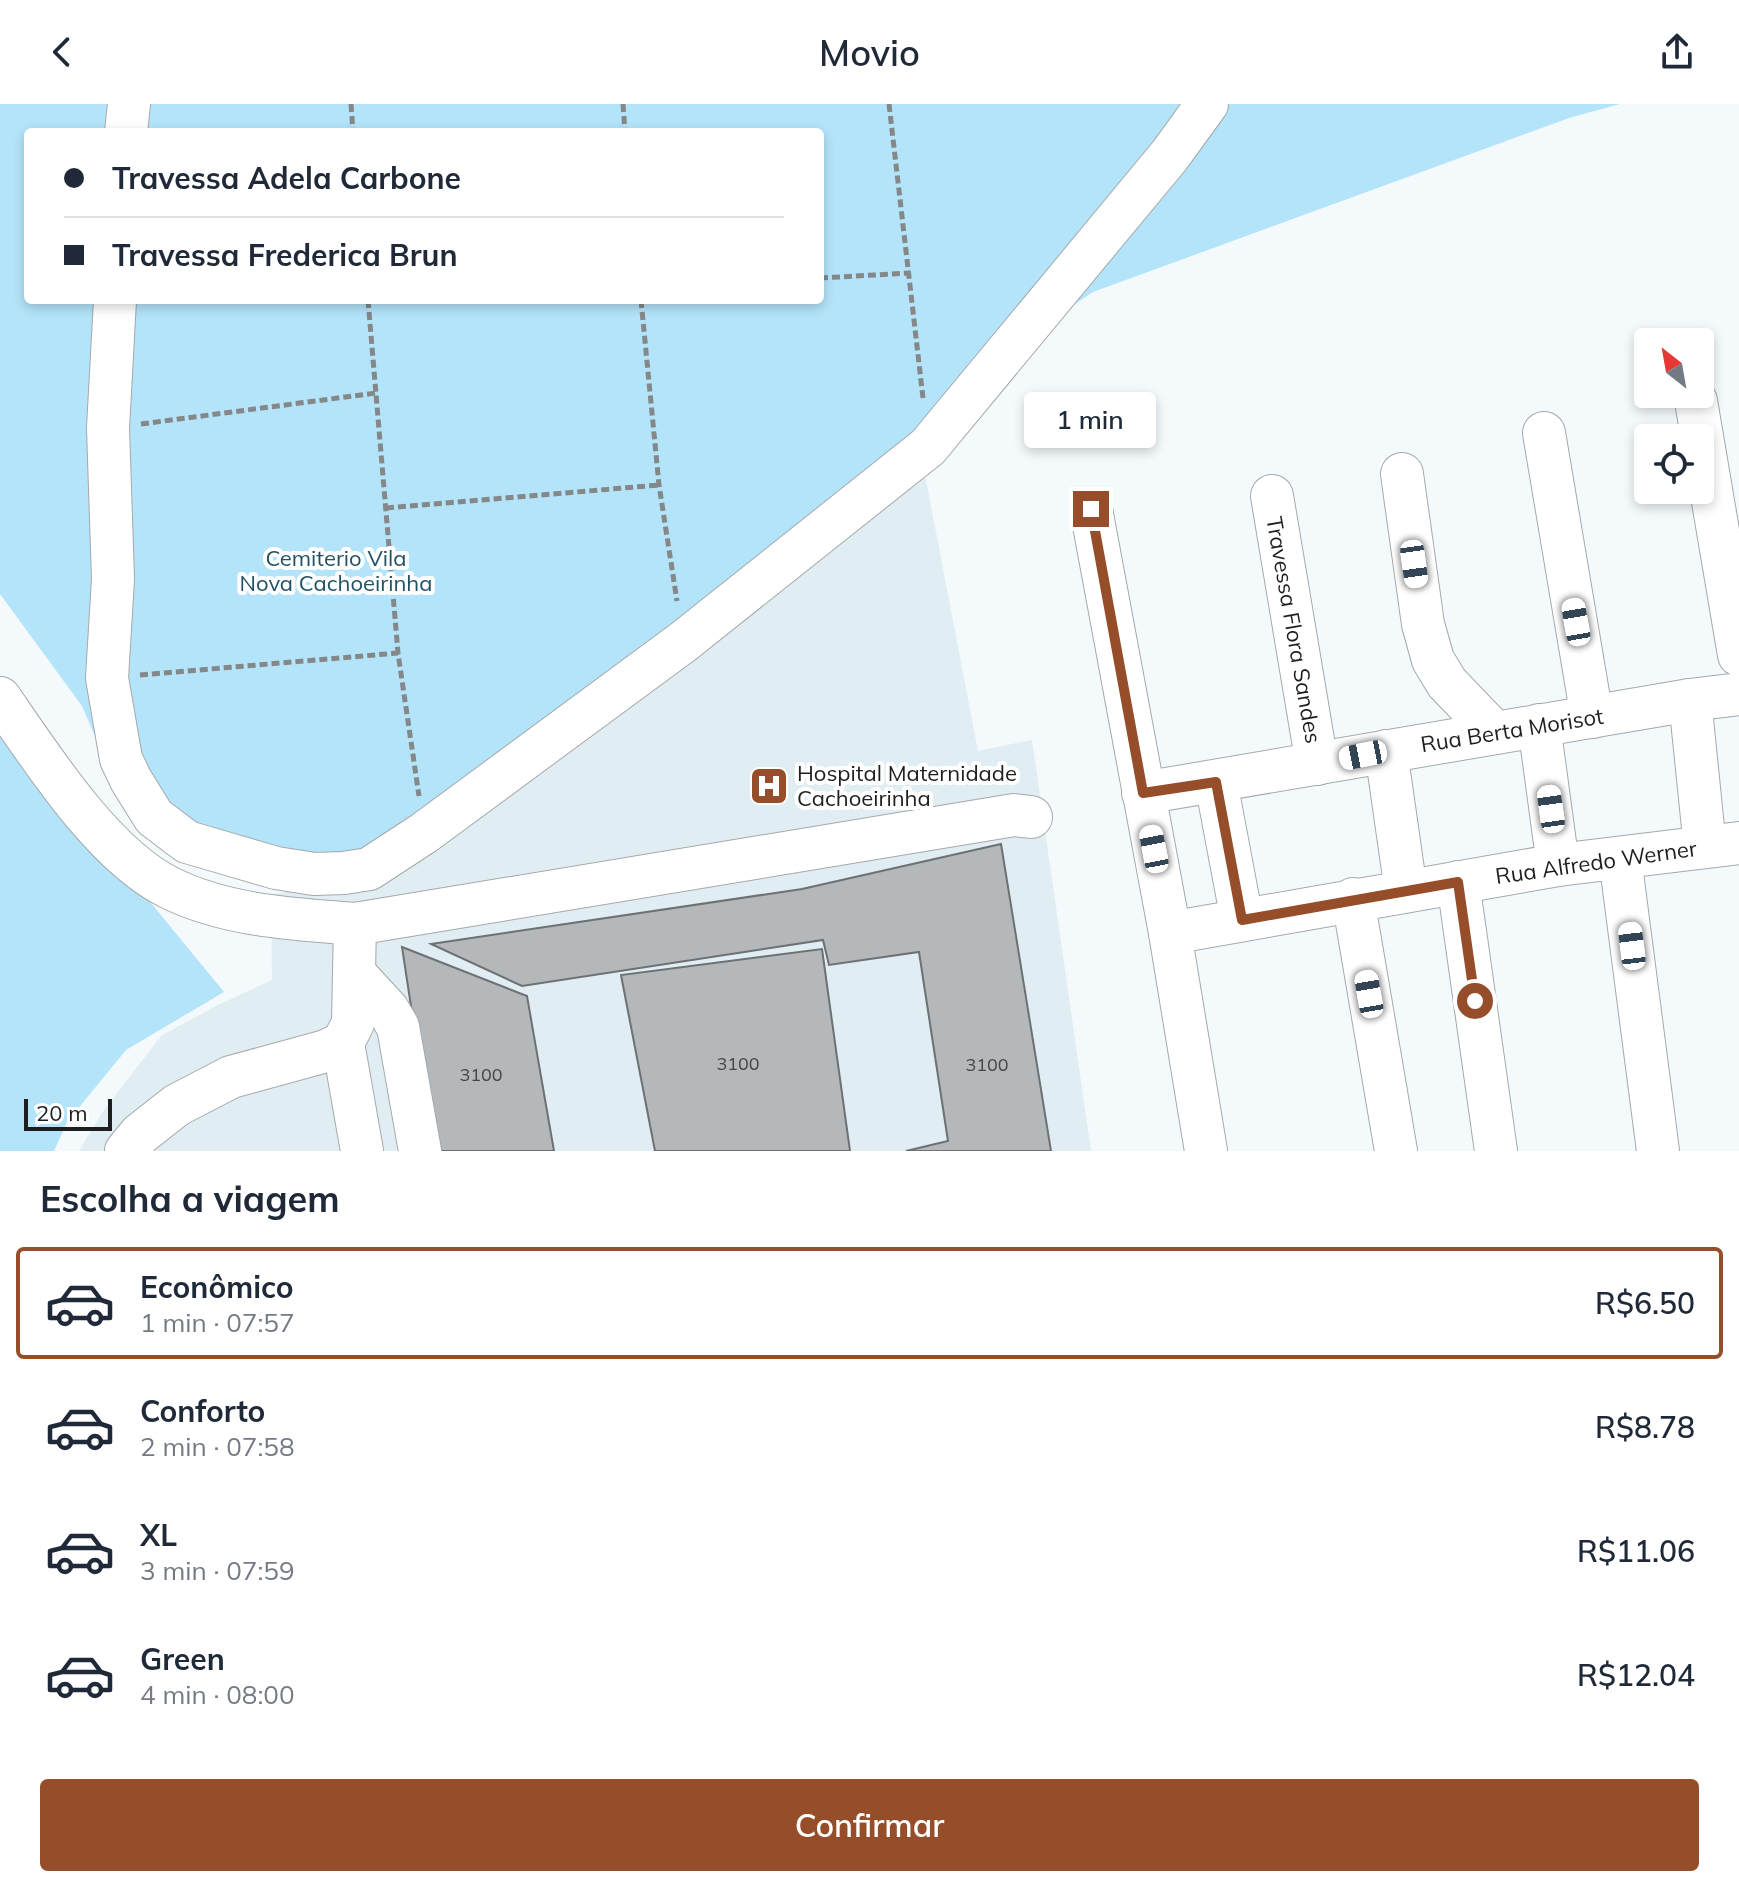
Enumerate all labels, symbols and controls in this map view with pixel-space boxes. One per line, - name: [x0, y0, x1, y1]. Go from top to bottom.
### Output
- icon: back: [40, 30, 84, 74]
- text: Movio: [819, 30, 920, 75]
- icon: share: [1655, 30, 1699, 74]
- text: Travessa Adela Carbone: [112, 159, 461, 197]
- text: Travessa Frederica Brun: [112, 236, 457, 274]
- north arrow: [1634, 328, 1714, 408]
- map controls: [1634, 328, 1714, 504]
- callout: 1 min: [1025, 393, 1157, 449]
- text: 1 min: [1056, 403, 1124, 436]
- button: locate: [1634, 424, 1714, 504]
- route end: [1073, 491, 1109, 527]
- street label: Travessa Flora Sandes: [1260, 514, 1328, 746]
- car: [1399, 539, 1429, 589]
- park label: Cemiterio Vila Nova Cachoeirinha: [240, 544, 432, 597]
- car: [1560, 596, 1592, 648]
- street label: Rua Berta Morisot: [1419, 702, 1606, 758]
- car: [1337, 739, 1389, 771]
- place label: Hospital Maternidade Cachoeirinha: [797, 759, 1017, 812]
- hospital icon: Hospital Maternidade Cachoeirinha: [748, 765, 790, 807]
- car: [1536, 784, 1566, 834]
- car: [1138, 823, 1170, 875]
- street label: Rua Alfredo Werner: [1494, 834, 1698, 890]
- car: [1617, 921, 1647, 971]
- car: [1353, 968, 1385, 1020]
- route start: [1457, 983, 1493, 1019]
- house number: 3100: [716, 1052, 760, 1075]
- house number: 3100: [965, 1053, 1009, 1076]
- house number: 3100: [459, 1063, 503, 1086]
- scale bar: [24, 1095, 112, 1131]
- text: 20 m: [36, 1099, 87, 1127]
- text: Escolha a viagem: [40, 1176, 340, 1221]
- icon: car: [44, 1267, 116, 1339]
- text: Econômico: [140, 1268, 294, 1306]
- text: R$6.50: [1595, 1284, 1695, 1322]
- text: 1 min · 07:57: [140, 1306, 295, 1339]
- icon: car: [44, 1391, 116, 1463]
- text: Conforto: [140, 1392, 265, 1430]
- text: R$8.78: [1595, 1408, 1695, 1446]
- text: 2 min · 07:58: [140, 1430, 295, 1463]
- icon: car: [44, 1515, 116, 1587]
- text: XL: [140, 1516, 177, 1554]
- text: R$11.06: [1577, 1532, 1695, 1570]
- text: 3 min · 07:59: [140, 1554, 295, 1587]
- icon: car: [44, 1639, 116, 1711]
- text: Green: [140, 1640, 225, 1678]
- text: R$12.04: [1577, 1656, 1695, 1694]
- text: 4 min · 08:00: [140, 1678, 295, 1711]
- button: Confirmar: [40, 1779, 1699, 1871]

